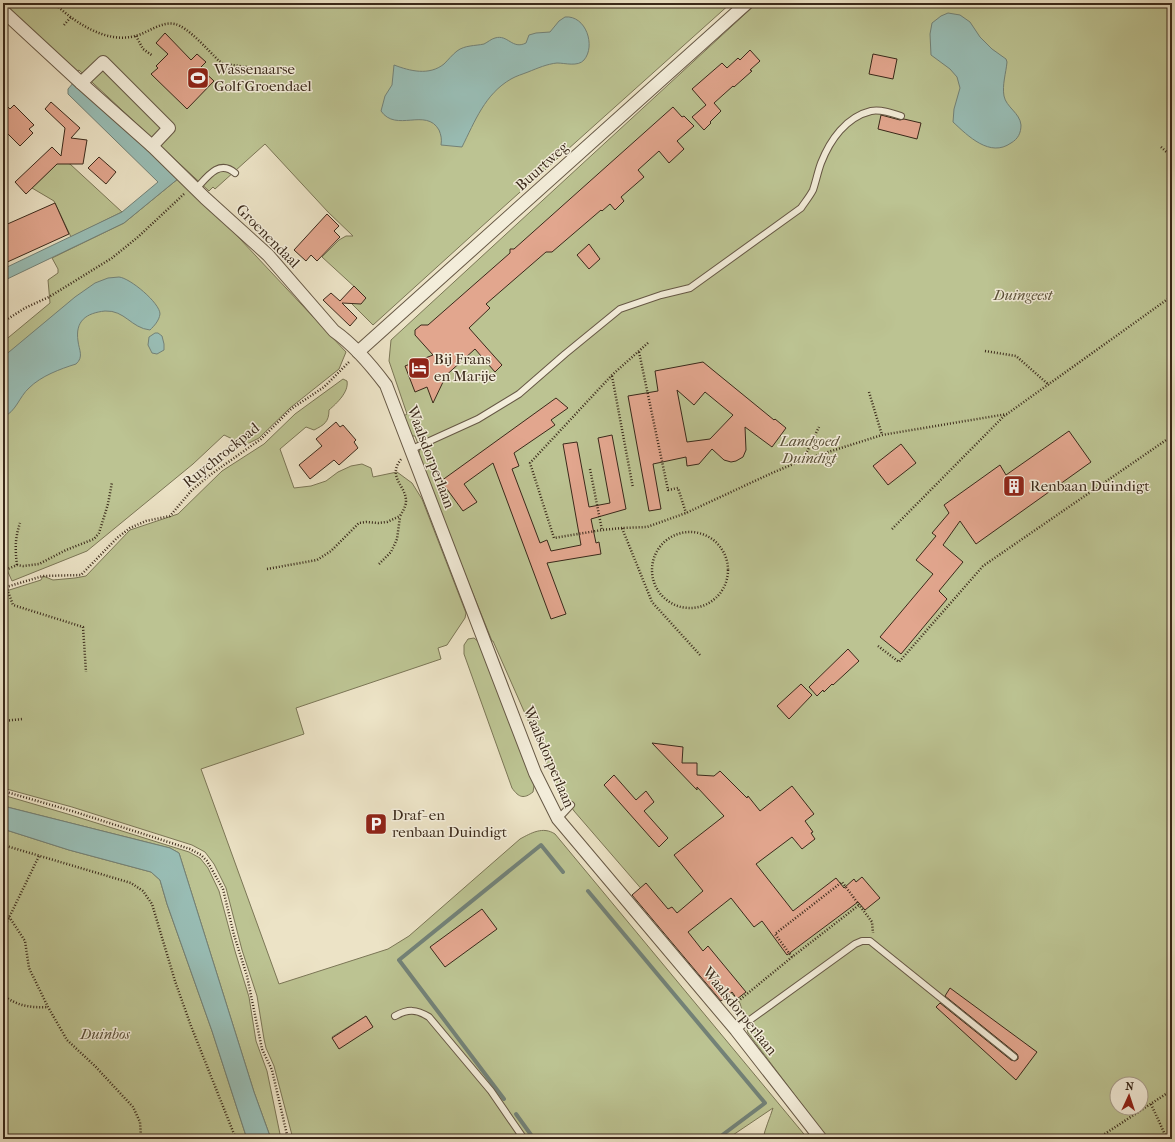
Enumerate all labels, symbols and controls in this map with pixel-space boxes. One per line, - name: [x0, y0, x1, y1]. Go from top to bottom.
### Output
- place label: Wassenaarse Golf Groendael: [213, 60, 312, 95]
- sports icon: Wassenaarse Golf Groendael: [185, 65, 211, 91]
- street label: Buurtweg: [512, 137, 573, 194]
- street label: Groenendaal: [232, 200, 304, 272]
- park label: Duingeest: [993, 286, 1054, 304]
- place label: Bij Frans en Marije: [434, 350, 497, 385]
- hotel icon: Bij Frans en Marije: [406, 355, 432, 381]
- street label: Waalsdorperlaan: [403, 402, 459, 511]
- street label: Ruychrockpad: [179, 418, 263, 491]
- park label: Landgoed Duindigt: [778, 432, 841, 467]
- building icon: Renbaan Duindigt: [1001, 473, 1027, 499]
- place label: Renbaan Duindigt: [1030, 477, 1150, 495]
- street label: Waalsdorperlaan: [519, 703, 579, 811]
- place label: Draf- en renbaan Duindigt: [392, 806, 508, 841]
- parking icon: Draf- en renbaan Duindigt: [363, 811, 389, 837]
- street label: Waalsdorperlaan: [698, 962, 781, 1059]
- park label: Duinbos: [79, 1025, 130, 1043]
- north arrow: [1109, 1076, 1149, 1116]
- text: N: [1125, 1080, 1135, 1093]

